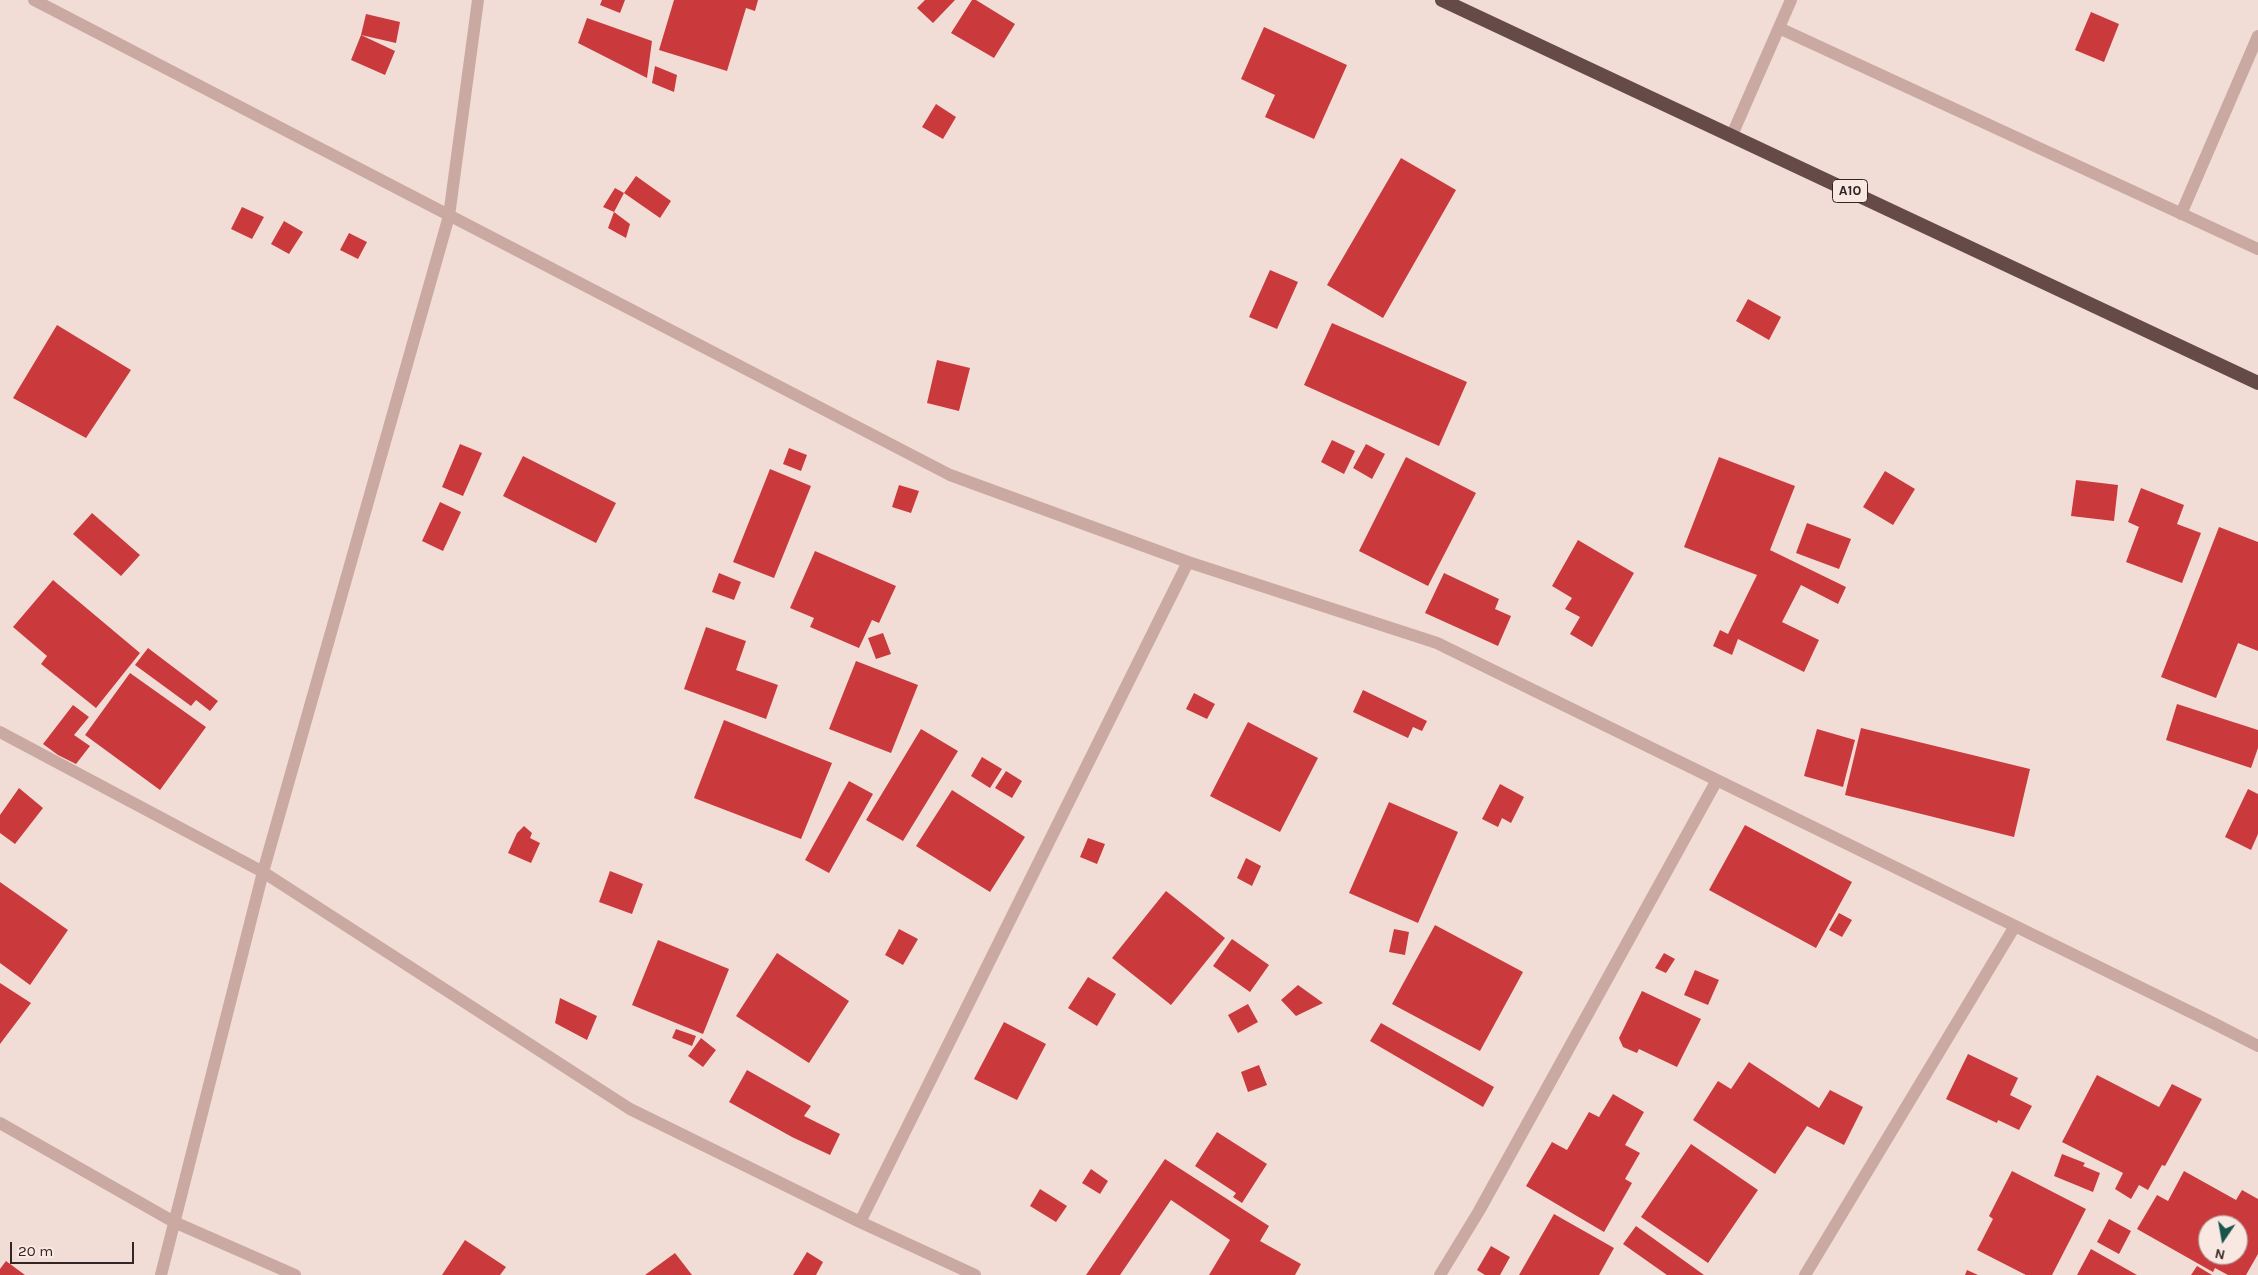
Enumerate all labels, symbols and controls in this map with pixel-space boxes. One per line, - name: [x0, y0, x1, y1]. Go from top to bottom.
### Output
- road number: A10: [1832, 180, 1868, 202]
- north arrow: [2198, 1215, 2248, 1265]
- scale bar: [12, 1232, 136, 1264]
- text: 20 m: [18, 1242, 53, 1260]
- text: N: [2213, 1245, 2227, 1264]

